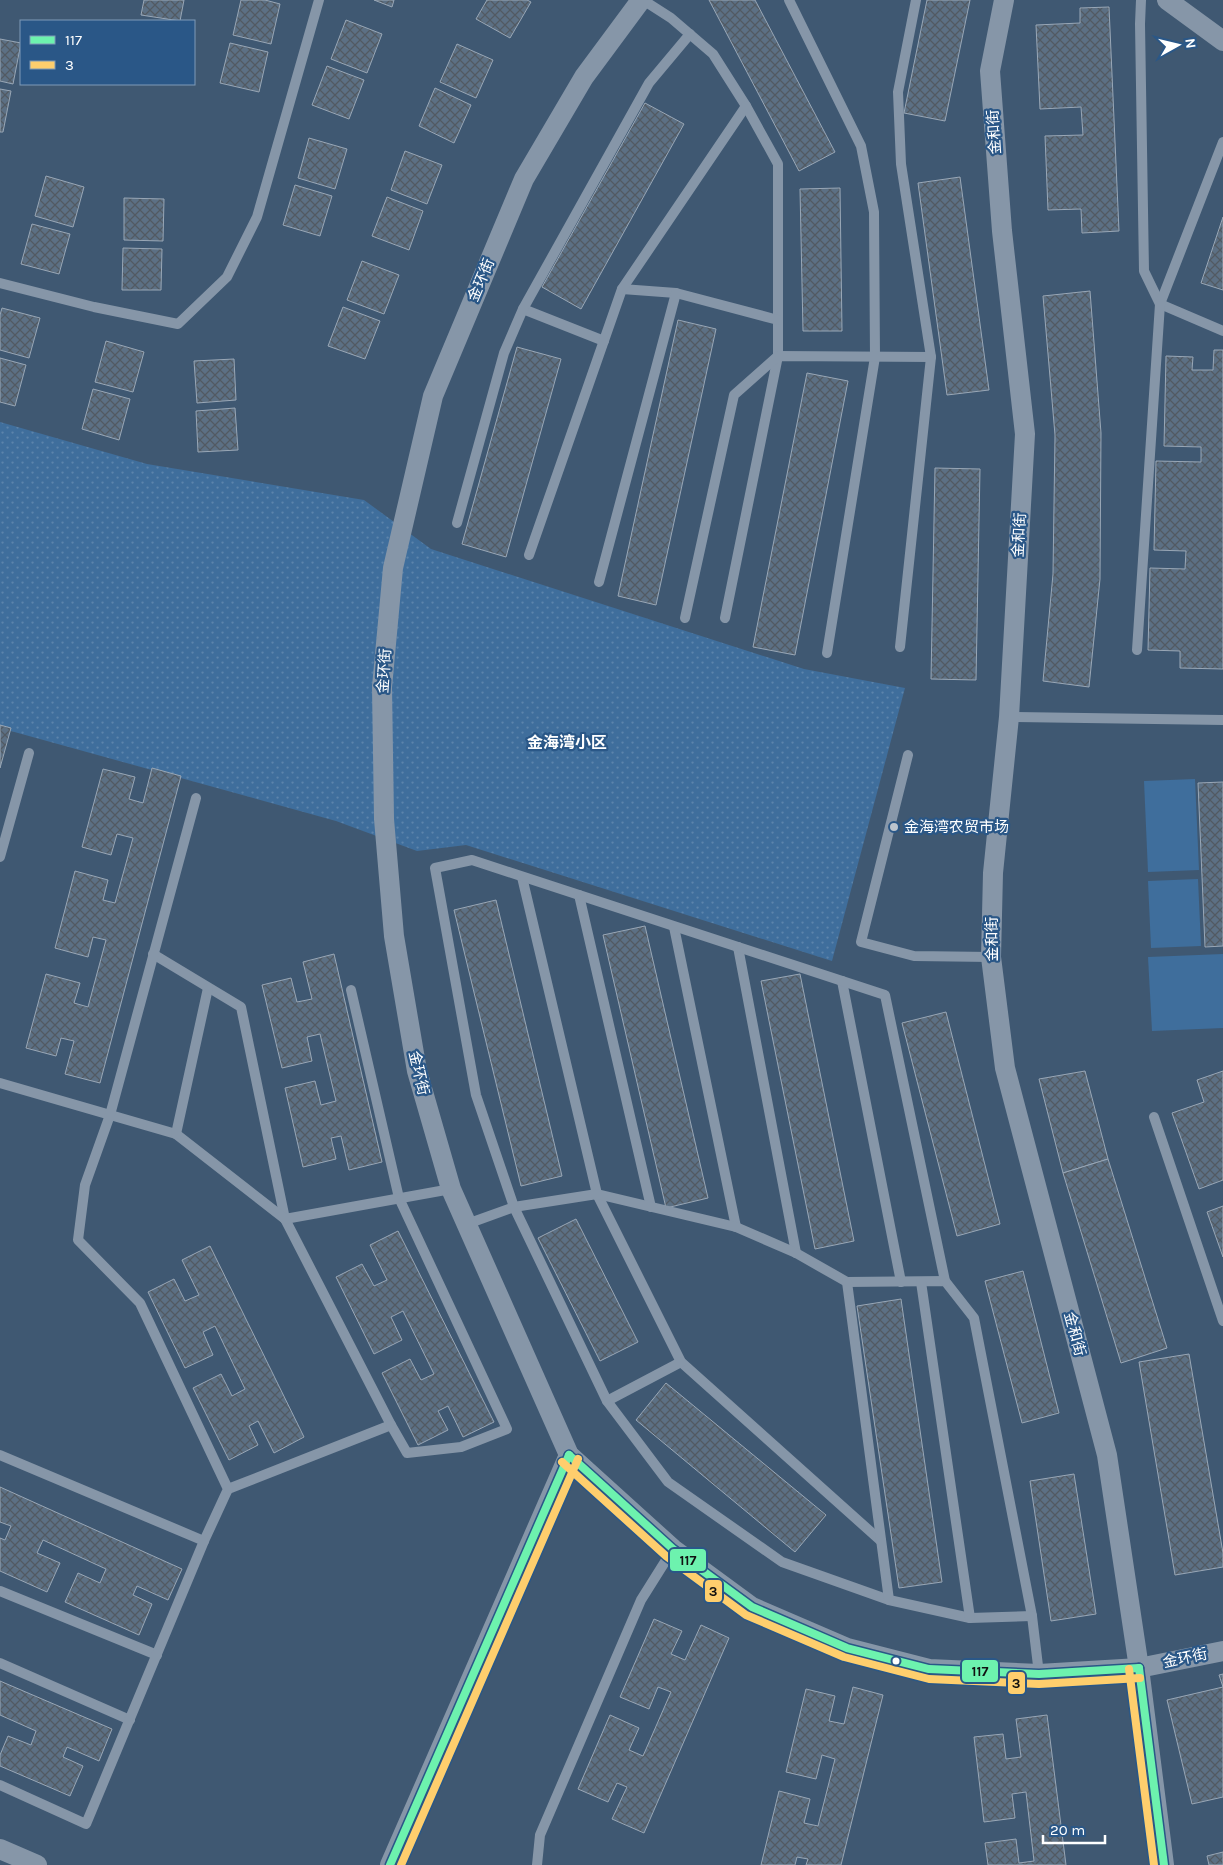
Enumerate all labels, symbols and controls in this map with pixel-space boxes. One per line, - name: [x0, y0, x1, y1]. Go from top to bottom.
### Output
- legend: [20, 20, 195, 85]
- north arrow: [1153, 20, 1203, 70]
- text: 117: [65, 31, 82, 49]
- text: N: [1181, 37, 1199, 49]
- text: 3: [65, 56, 74, 74]
- street label: 金和街: [983, 109, 1005, 155]
- street label: 金环街: [464, 256, 498, 304]
- street label: 金和街: [1009, 512, 1029, 558]
- street label: 金环街: [373, 648, 395, 694]
- district label: 金海湾小区: [527, 733, 607, 752]
- place label: 金海湾农贸市场: [904, 818, 1009, 836]
- marker: 金海湾农贸市场: [888, 821, 900, 833]
- street label: 金和街: [983, 916, 1001, 962]
- street label: 金环街: [405, 1049, 433, 1097]
- street label: 金和街: [1060, 1310, 1090, 1358]
- line badge: 117: [669, 1548, 707, 1572]
- text: 117: [680, 1552, 697, 1569]
- line badge: 3: [704, 1579, 723, 1603]
- text: 3: [709, 1583, 717, 1600]
- street label: 金环街: [1161, 1645, 1209, 1671]
- unlabelled marker: [891, 1656, 901, 1666]
- line badge: 117: [961, 1659, 999, 1683]
- text: 117: [972, 1663, 989, 1680]
- line badge: 3: [1007, 1671, 1026, 1695]
- text: 3: [1012, 1675, 1020, 1692]
- scale bar: [1043, 1812, 1106, 1844]
- text: 20 m: [1050, 1821, 1085, 1839]

